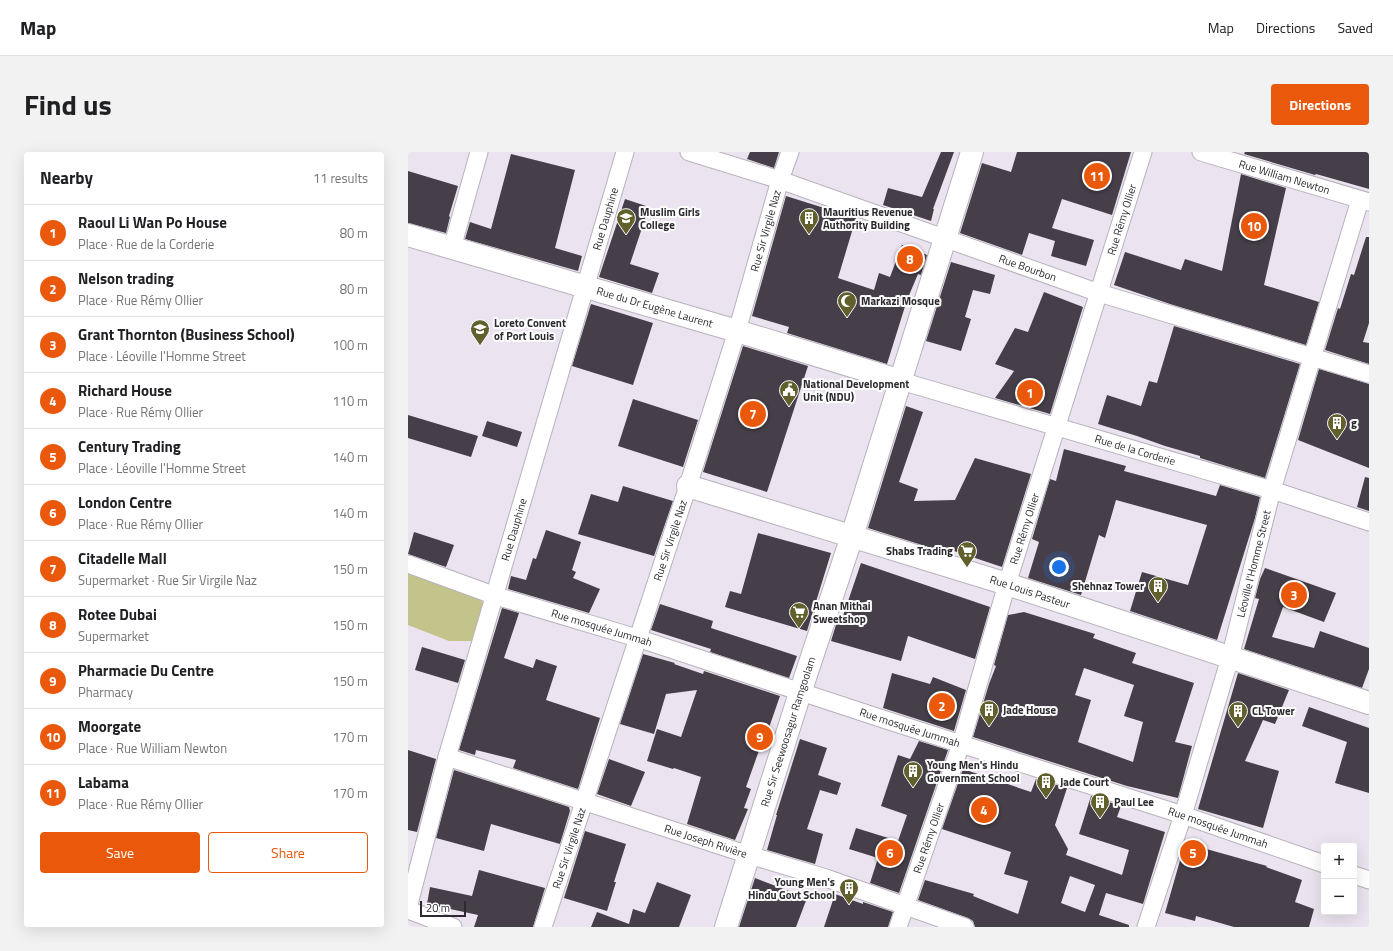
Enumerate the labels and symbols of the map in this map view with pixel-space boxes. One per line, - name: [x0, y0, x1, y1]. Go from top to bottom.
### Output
- street label: Rue William Newton: [1237, 156, 1332, 198]
- pin: 11: [1084, 161, 1110, 191]
- street label: Rue Rémy Ollier: [1103, 182, 1140, 257]
- street label: Rue Dauphine: [589, 185, 622, 252]
- street label: Rue Sir Virgile Naz: [746, 188, 785, 274]
- place label: Muslim Girls College: [640, 204, 700, 233]
- place label: Mauritius Revenue Authority Building: [823, 204, 913, 233]
- school or university icon: Muslim Girls College: [615, 207, 637, 235]
- building icon: Mauritius Revenue Authority Building: [798, 207, 820, 235]
- pin: 10: [1241, 211, 1267, 241]
- pin: 8: [897, 244, 923, 274]
- street label: Rue Bourbon: [997, 250, 1059, 285]
- street label: Rue du Dr Eugène Laurent: [595, 282, 715, 332]
- mosque icon: Markazi Mosque: [836, 290, 858, 318]
- place label: Markazi Mosque: [861, 293, 940, 309]
- place label: Loreto Convent of Port Louis: [494, 315, 566, 344]
- school or university icon: Loreto Convent of Port Louis: [469, 318, 491, 346]
- place label: National Development Unit (NDU): [803, 376, 909, 405]
- pin: 1: [1017, 378, 1043, 408]
- public building icon: National Development Unit (NDU): [778, 379, 800, 407]
- pin: 7: [740, 399, 766, 429]
- building icon: g: [1326, 412, 1348, 440]
- place label: g: [1351, 415, 1357, 431]
- street label: Rue de la Corderie: [1093, 430, 1178, 469]
- street label: Rue Rémy Ollier: [1006, 491, 1043, 566]
- street label: Rue Dauphine: [497, 496, 531, 563]
- street label: Rue Sir Virgile Naz: [649, 498, 691, 583]
- street label: Léoville l'Homme Street: [1232, 508, 1275, 619]
- supermarket icon: Shabs Trading: [956, 540, 978, 568]
- place label: Shabs Trading: [886, 543, 953, 559]
- your location: [1049, 557, 1069, 577]
- street label: Rue Louis Pasteur: [988, 571, 1072, 612]
- building icon: Shehnaz Tower: [1147, 575, 1169, 603]
- place label: Shehnaz Tower: [1072, 578, 1144, 594]
- pin: 3: [1281, 580, 1307, 610]
- place label: Anan Mithai Sweetshop: [813, 598, 871, 627]
- supermarket icon: Anan Mithai Sweetshop: [788, 601, 810, 629]
- street label: Rue mosquée Jummah: [549, 605, 654, 651]
- street label: Rue Sir Seewoosagur Ramgoolam: [757, 655, 820, 809]
- pin: 2: [929, 691, 955, 721]
- building icon: Jade House: [978, 699, 1000, 727]
- building icon: CL Tower: [1227, 700, 1249, 728]
- place label: Jade House: [1003, 702, 1057, 718]
- place label: CL Tower: [1252, 703, 1295, 719]
- street label: Rue mosquée Jummah: [858, 704, 962, 751]
- pin: 9: [747, 722, 773, 752]
- place label: Young Men's Hindu Government School: [927, 757, 1020, 786]
- building icon: Young Men's Hindu Government School: [902, 760, 924, 788]
- building icon: Jade Court: [1035, 771, 1057, 799]
- place label: Jade Court: [1060, 774, 1109, 790]
- building icon: Paul Lee: [1089, 791, 1111, 819]
- place label: Paul Lee: [1114, 794, 1154, 810]
- pin: 4: [971, 795, 997, 825]
- street label: Rue Rémy Ollier: [909, 800, 948, 876]
- street label: Rue mosquée Jummah: [1166, 803, 1270, 852]
- street label: Rue Sir Virgile Naz: [548, 806, 590, 891]
- street label: Rue Joseph Rivière: [662, 820, 750, 862]
- pin: 6: [877, 838, 903, 868]
- pin: 5: [1180, 838, 1206, 868]
- place label: Young Men's Hindu Govt School: [748, 874, 835, 903]
- building icon: Young Men's Hindu Govt School: [838, 877, 860, 905]
- scale bar: [420, 899, 466, 918]

